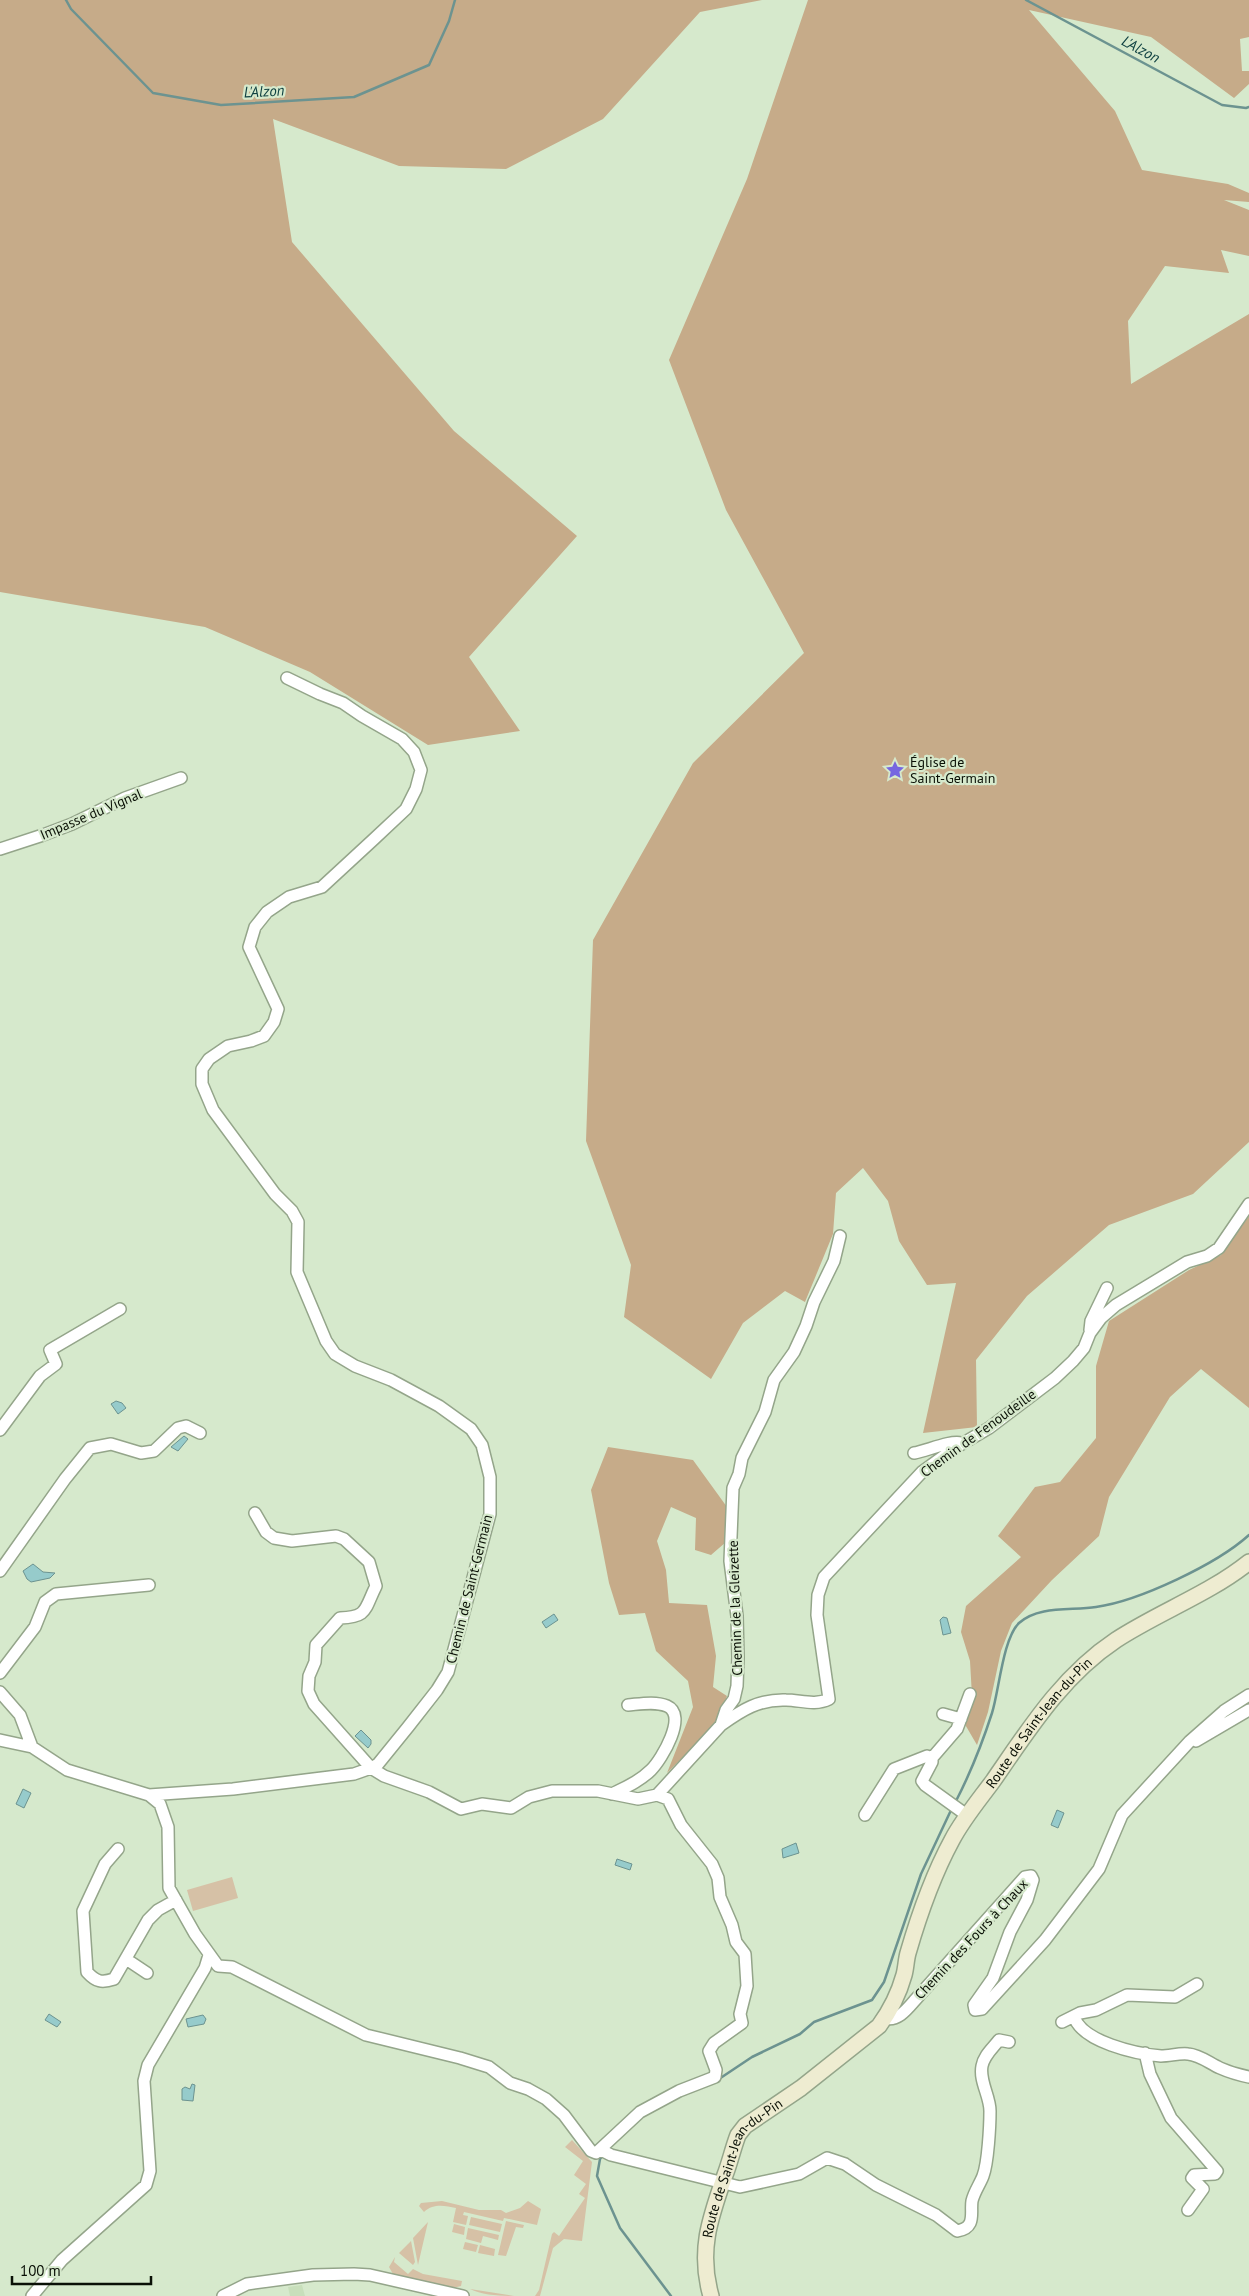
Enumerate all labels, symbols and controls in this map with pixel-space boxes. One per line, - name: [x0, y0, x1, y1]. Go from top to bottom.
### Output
- water label: L'Alzon: [1119, 31, 1164, 67]
- water label: L'Alzon: [243, 80, 285, 102]
- place label: Église de Saint-Germain: [910, 753, 995, 787]
- place icon: Église de Saint-Germain: [884, 759, 906, 781]
- street label: Impasse du Vignal: [37, 784, 145, 844]
- street label: Chemin de Fenoudeille: [917, 1385, 1039, 1481]
- street label: Chemin de Saint-Germain: [442, 1513, 496, 1665]
- street label: Chemin de la Gleizette: [724, 1540, 746, 1676]
- street label: Route de Saint-Jean-du-Pin: [982, 1653, 1096, 1792]
- street label: Chemin des Fours à Chaux: [910, 1875, 1032, 2003]
- street label: Route de Saint-Jean-du-Pin: [698, 2094, 786, 2239]
- scale bar: [12, 2254, 151, 2286]
- text: 100 m: [20, 2261, 61, 2280]

